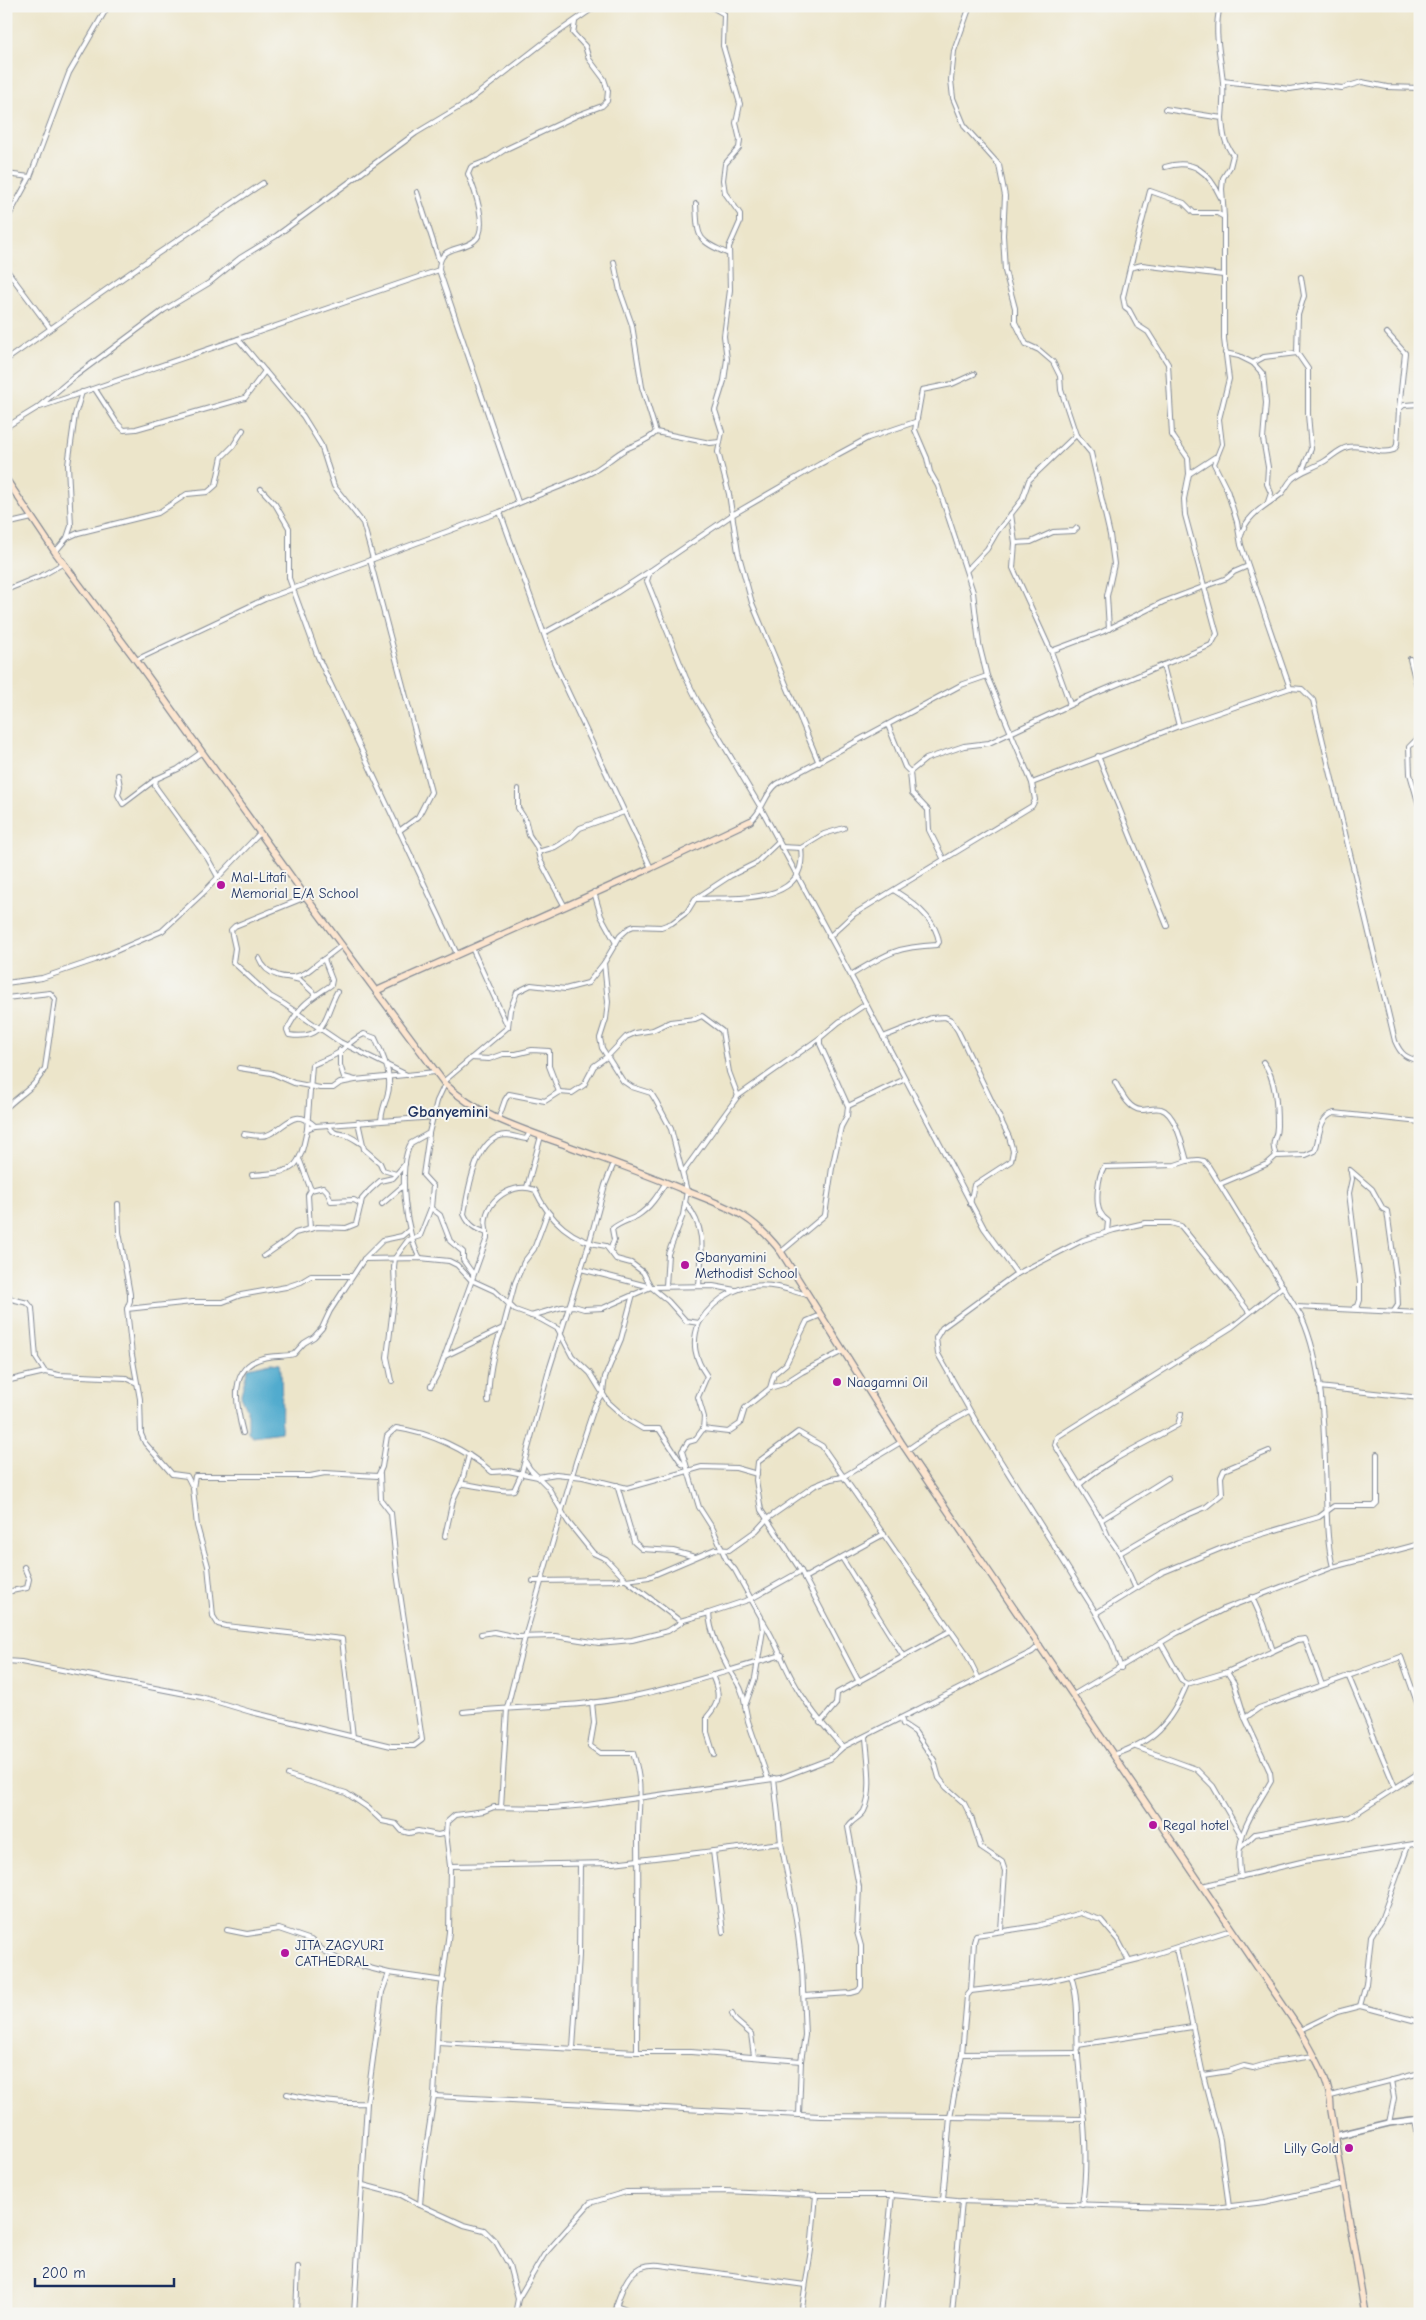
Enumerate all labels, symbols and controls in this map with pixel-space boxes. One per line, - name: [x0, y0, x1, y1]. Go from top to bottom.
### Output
- place label: Mal-Litafi Memorial E/A School: [231, 869, 359, 902]
- marker: Mal-Litafi Memorial E/A School: [215, 879, 227, 891]
- district label: Gbanyemini: [408, 1103, 488, 1121]
- place label: Gbanyamini Methodist School: [695, 1249, 798, 1282]
- marker: Gbanyamini Methodist School: [679, 1259, 691, 1271]
- place label: Naagamni Oil: [847, 1374, 928, 1391]
- marker: Naagamni Oil: [831, 1376, 843, 1388]
- place label: Regal hotel: [1163, 1817, 1229, 1834]
- marker: Regal hotel: [1147, 1819, 1159, 1831]
- place label: JITA ZAGYURI CATHEDRAL: [295, 1937, 384, 1970]
- marker: JITA ZAGYURI CATHEDRAL: [279, 1947, 291, 1959]
- place label: Lilly Gold: [1284, 2140, 1339, 2157]
- marker: Lilly Gold: [1343, 2142, 1355, 2154]
- scale bar: [35, 2255, 174, 2287]
- text: 200 m: [42, 2264, 86, 2282]

